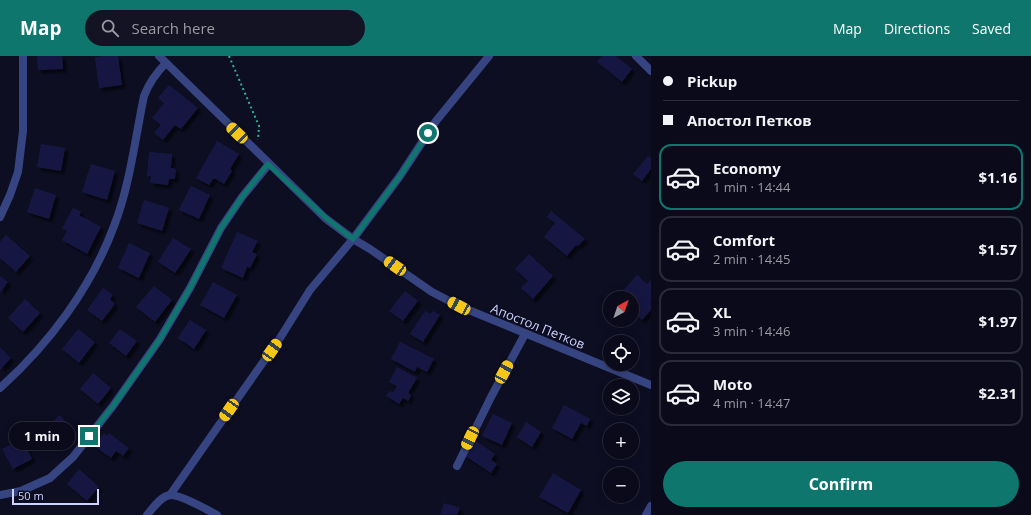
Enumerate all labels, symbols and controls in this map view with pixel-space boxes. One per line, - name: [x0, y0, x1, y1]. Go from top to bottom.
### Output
- search box: [85, 10, 365, 46]
- text: Map: [20, 15, 61, 41]
- icon: search: [99, 17, 121, 39]
- text: Search here: [131, 18, 215, 38]
- text: Map: [833, 19, 862, 38]
- text: Directions: [884, 19, 950, 38]
- text: Saved: [972, 19, 1011, 38]
- text: Pickup: [687, 71, 737, 91]
- text: Апостол Петков: [687, 110, 812, 130]
- car: [224, 120, 250, 146]
- route start: [419, 124, 437, 142]
- text: Economy: [713, 158, 781, 178]
- icon: car: [665, 159, 701, 195]
- text: $1.16: [978, 167, 1017, 187]
- text: 1 min · 14:44: [713, 178, 790, 196]
- text: Comfort: [713, 230, 775, 250]
- icon: car: [665, 231, 701, 267]
- text: $1.57: [978, 239, 1017, 259]
- text: 2 min · 14:45: [713, 250, 790, 268]
- car: [382, 254, 408, 278]
- north arrow: [603, 291, 639, 327]
- map controls: [603, 291, 639, 503]
- car: [446, 295, 472, 317]
- street label: Апостол Петков: [488, 299, 588, 353]
- text: XL: [713, 302, 731, 322]
- icon: car: [665, 303, 701, 339]
- text: $1.97: [978, 311, 1017, 331]
- text: 3 min · 14:46: [713, 322, 790, 340]
- button: locate: [603, 335, 639, 371]
- car: [260, 337, 284, 363]
- car: [493, 359, 515, 385]
- text: Moto: [713, 374, 752, 394]
- icon: car: [665, 375, 701, 411]
- button: layers: [603, 379, 639, 415]
- text: $2.31: [978, 383, 1017, 403]
- text: 4 min · 14:47: [713, 394, 790, 412]
- car: [217, 397, 241, 423]
- callout: 1 min: [9, 422, 75, 450]
- button: +: [603, 423, 639, 459]
- car: [459, 425, 481, 451]
- text: 1 min: [24, 427, 60, 445]
- route end: [80, 427, 98, 445]
- button: Confirm: [663, 461, 1019, 507]
- button: −: [603, 467, 639, 503]
- scale bar: [12, 487, 99, 506]
- text: 50 m: [18, 488, 44, 503]

